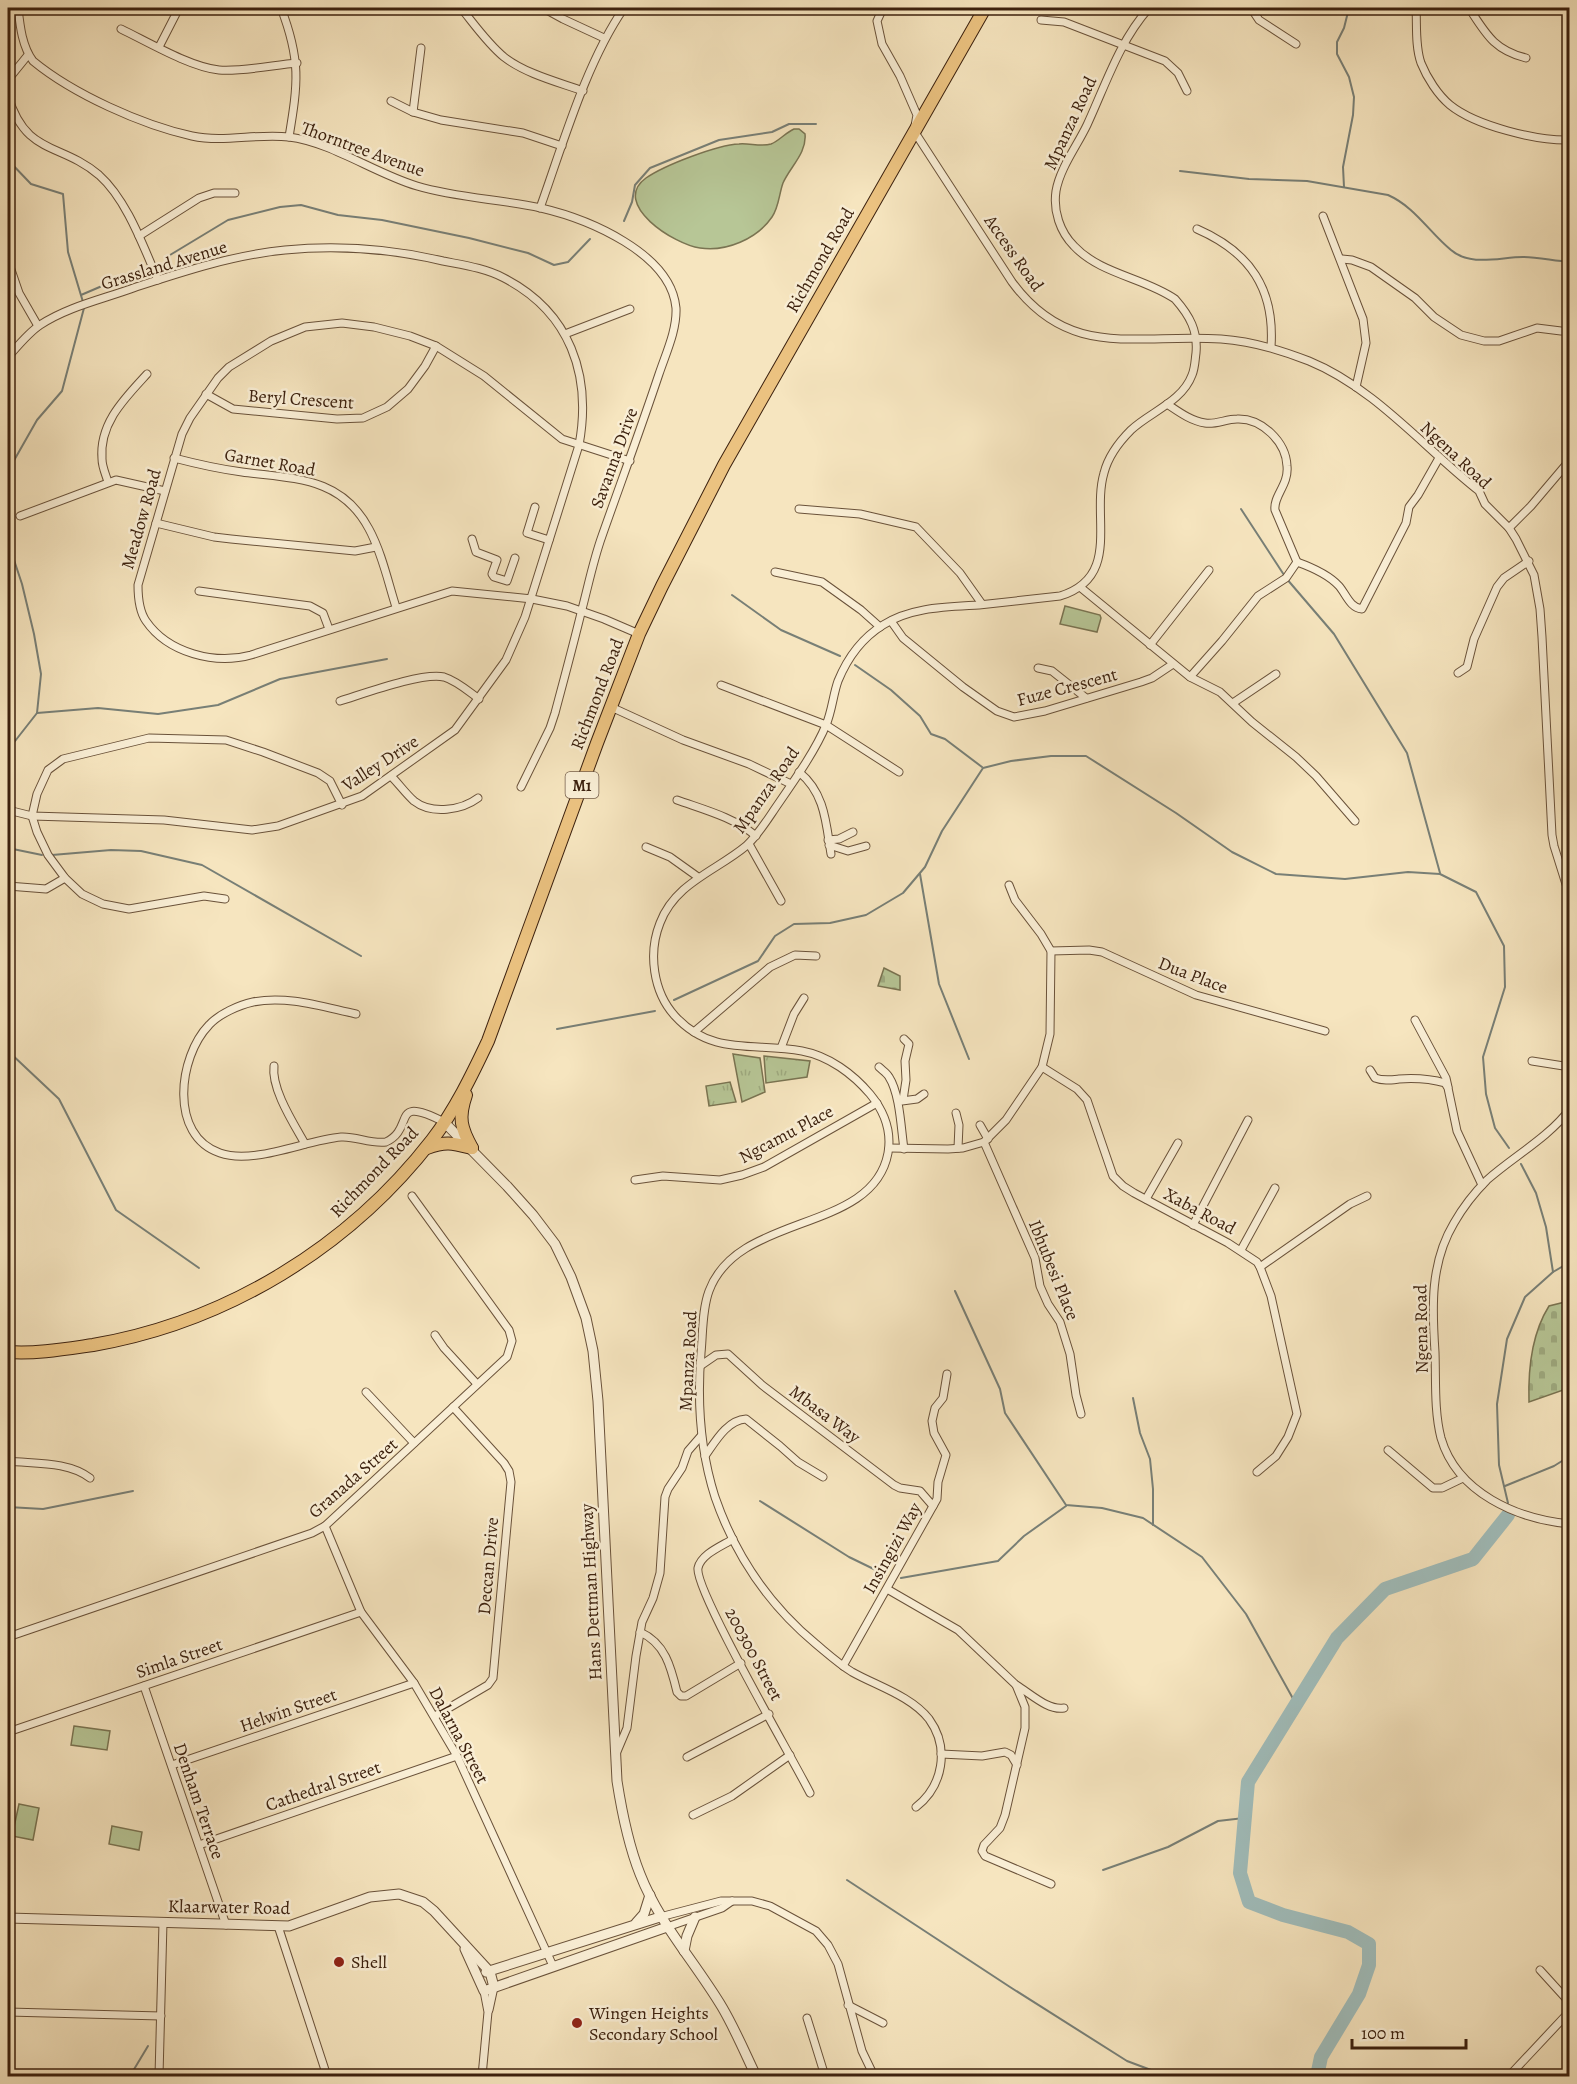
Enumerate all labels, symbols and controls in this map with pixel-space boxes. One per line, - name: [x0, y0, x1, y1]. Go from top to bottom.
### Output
- street label: Mpanza Road: [1038, 72, 1102, 174]
- street label: Thorntree Avenue: [298, 116, 428, 182]
- street label: Richmond Road: [780, 203, 860, 317]
- street label: Access Road: [978, 209, 1049, 296]
- street label: Grassland Avenue: [98, 234, 230, 296]
- street label: Beryl Crescent: [247, 383, 355, 415]
- street label: Savanna Drive: [585, 404, 643, 512]
- street label: Ngena Road: [1415, 416, 1497, 494]
- street label: Garnet Road: [223, 442, 318, 482]
- street label: Meadow Road: [115, 466, 167, 572]
- street label: Richmond Road: [565, 634, 629, 753]
- street label: Fuze Crescent: [1014, 662, 1120, 712]
- street label: Valley Drive: [336, 729, 423, 797]
- street label: Mpanza Road: [727, 742, 805, 838]
- road number: M1: [566, 772, 598, 798]
- street label: Dua Place: [1155, 951, 1231, 999]
- street label: Ngcamu Place: [735, 1099, 837, 1169]
- street label: Richmond Road: [325, 1121, 424, 1223]
- street label: Xaba Road: [1160, 1182, 1241, 1240]
- street label: Ibhubesi Place: [1023, 1216, 1085, 1324]
- street label: Ngena Road: [1408, 1284, 1434, 1374]
- street label: Mpanza Road: [673, 1310, 703, 1412]
- street label: Mbasa Way: [784, 1379, 866, 1449]
- street label: Granada Street: [303, 1433, 403, 1523]
- street label: Insingizi Way: [857, 1497, 927, 1598]
- street label: Hans Dettman Highway: [574, 1502, 608, 1681]
- street label: Deccan Drive: [472, 1516, 504, 1616]
- street label: 200300 Street: [719, 1603, 789, 1705]
- street label: Simla Street: [133, 1632, 226, 1684]
- street label: Helwin Street: [236, 1682, 340, 1738]
- street label: Dalarna Street: [423, 1682, 495, 1788]
- street label: Denham Terrace: [168, 1740, 230, 1862]
- street label: Cathedral Street: [262, 1755, 384, 1817]
- street label: Klaarwater Road: [168, 1894, 291, 1920]
- place label: Shell: [351, 1950, 387, 1974]
- marker: Shell: [332, 1955, 346, 1969]
- place label: Wingen Heights Secondary School: [588, 2001, 719, 2046]
- scale bar: [1352, 2012, 1466, 2050]
- marker: Wingen Heights Secondary School: [570, 2016, 584, 2030]
- text: 100 m: [1361, 2021, 1405, 2045]

